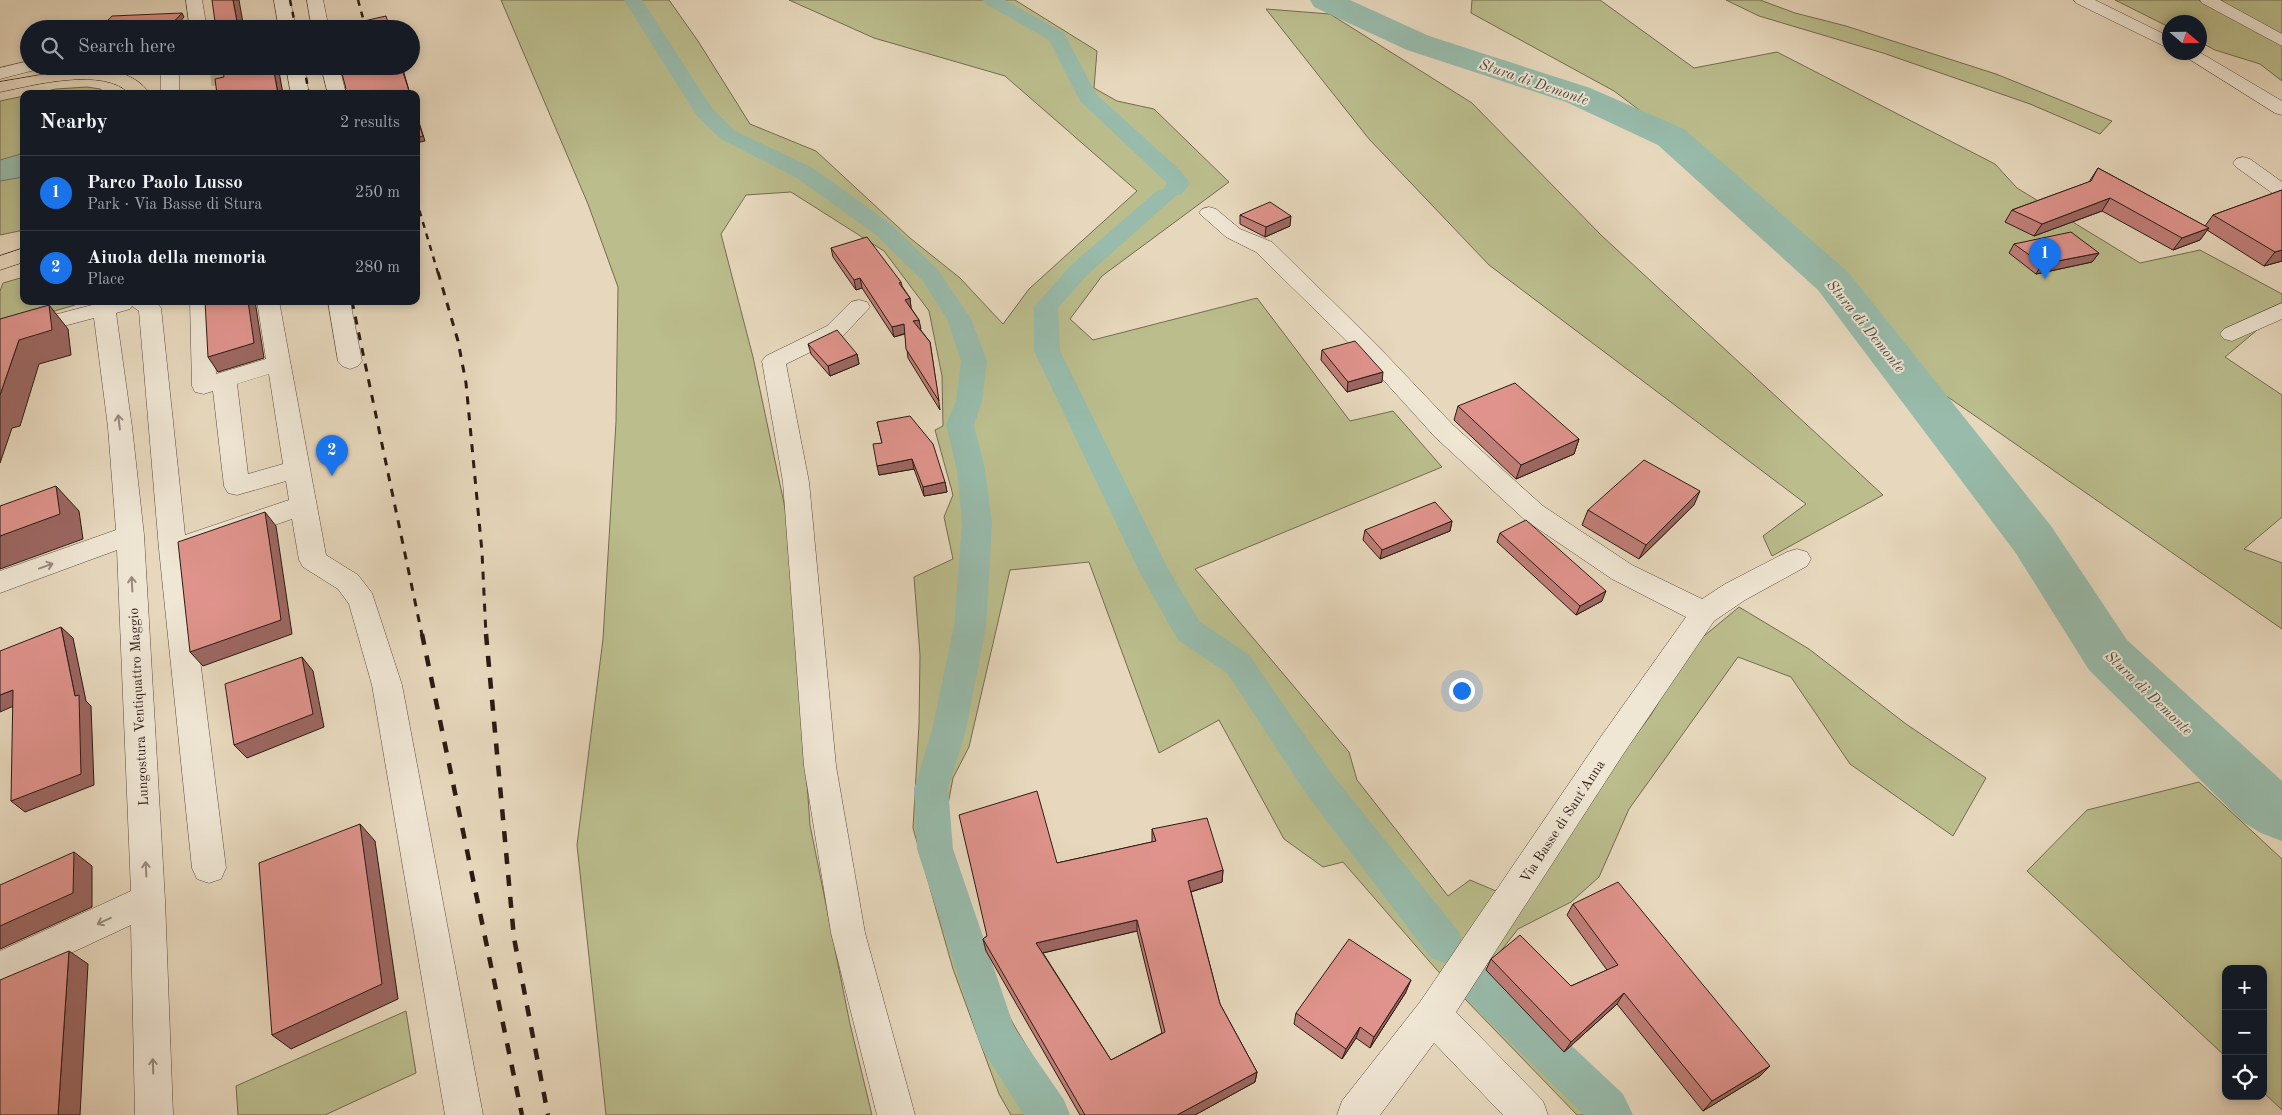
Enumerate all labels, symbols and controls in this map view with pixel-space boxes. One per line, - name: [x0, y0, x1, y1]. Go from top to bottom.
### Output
- north arrow: [2162, 15, 2207, 60]
- search box: [20, 20, 420, 75]
- icon: search: [38, 34, 66, 62]
- text: Search here: [78, 38, 175, 57]
- water label: Stura di Demonte: [1477, 58, 1590, 109]
- text: Nearby: [40, 112, 108, 133]
- text: 2 results: [340, 115, 400, 131]
- text: Parco Paolo Lusso: [87, 174, 243, 193]
- text: 1: [51, 185, 61, 201]
- text: 250 m: [355, 185, 400, 201]
- text: Park · Via Basse di Stura: [87, 197, 262, 213]
- pin: 1: [2029, 238, 2061, 279]
- text: Aiuola della memoria: [87, 249, 266, 268]
- text: 2: [51, 260, 61, 276]
- text: 280 m: [355, 260, 400, 276]
- text: Place: [87, 272, 124, 288]
- water label: Stura di Demonte: [1823, 278, 1907, 376]
- one-way arrow: [114, 415, 124, 431]
- pin: 2: [316, 435, 348, 476]
- one-way arrow: [38, 561, 53, 570]
- one-way arrow: [128, 576, 137, 592]
- street label: Lungostura Ventiquattro Maggio: [127, 607, 151, 806]
- water label: Stura di Demonte: [2102, 649, 2194, 739]
- your location: [1449, 678, 1475, 704]
- street label: Via Basse di Sant'Anna: [1518, 758, 1608, 885]
- one-way arrow: [142, 861, 151, 877]
- one-way arrow: [97, 917, 112, 926]
- map controls: [2222, 965, 2267, 1100]
- button: +: [2222, 965, 2267, 1010]
- button: −: [2222, 1010, 2267, 1055]
- button: locate: [2222, 1055, 2267, 1100]
- one-way arrow: [148, 1059, 157, 1075]

